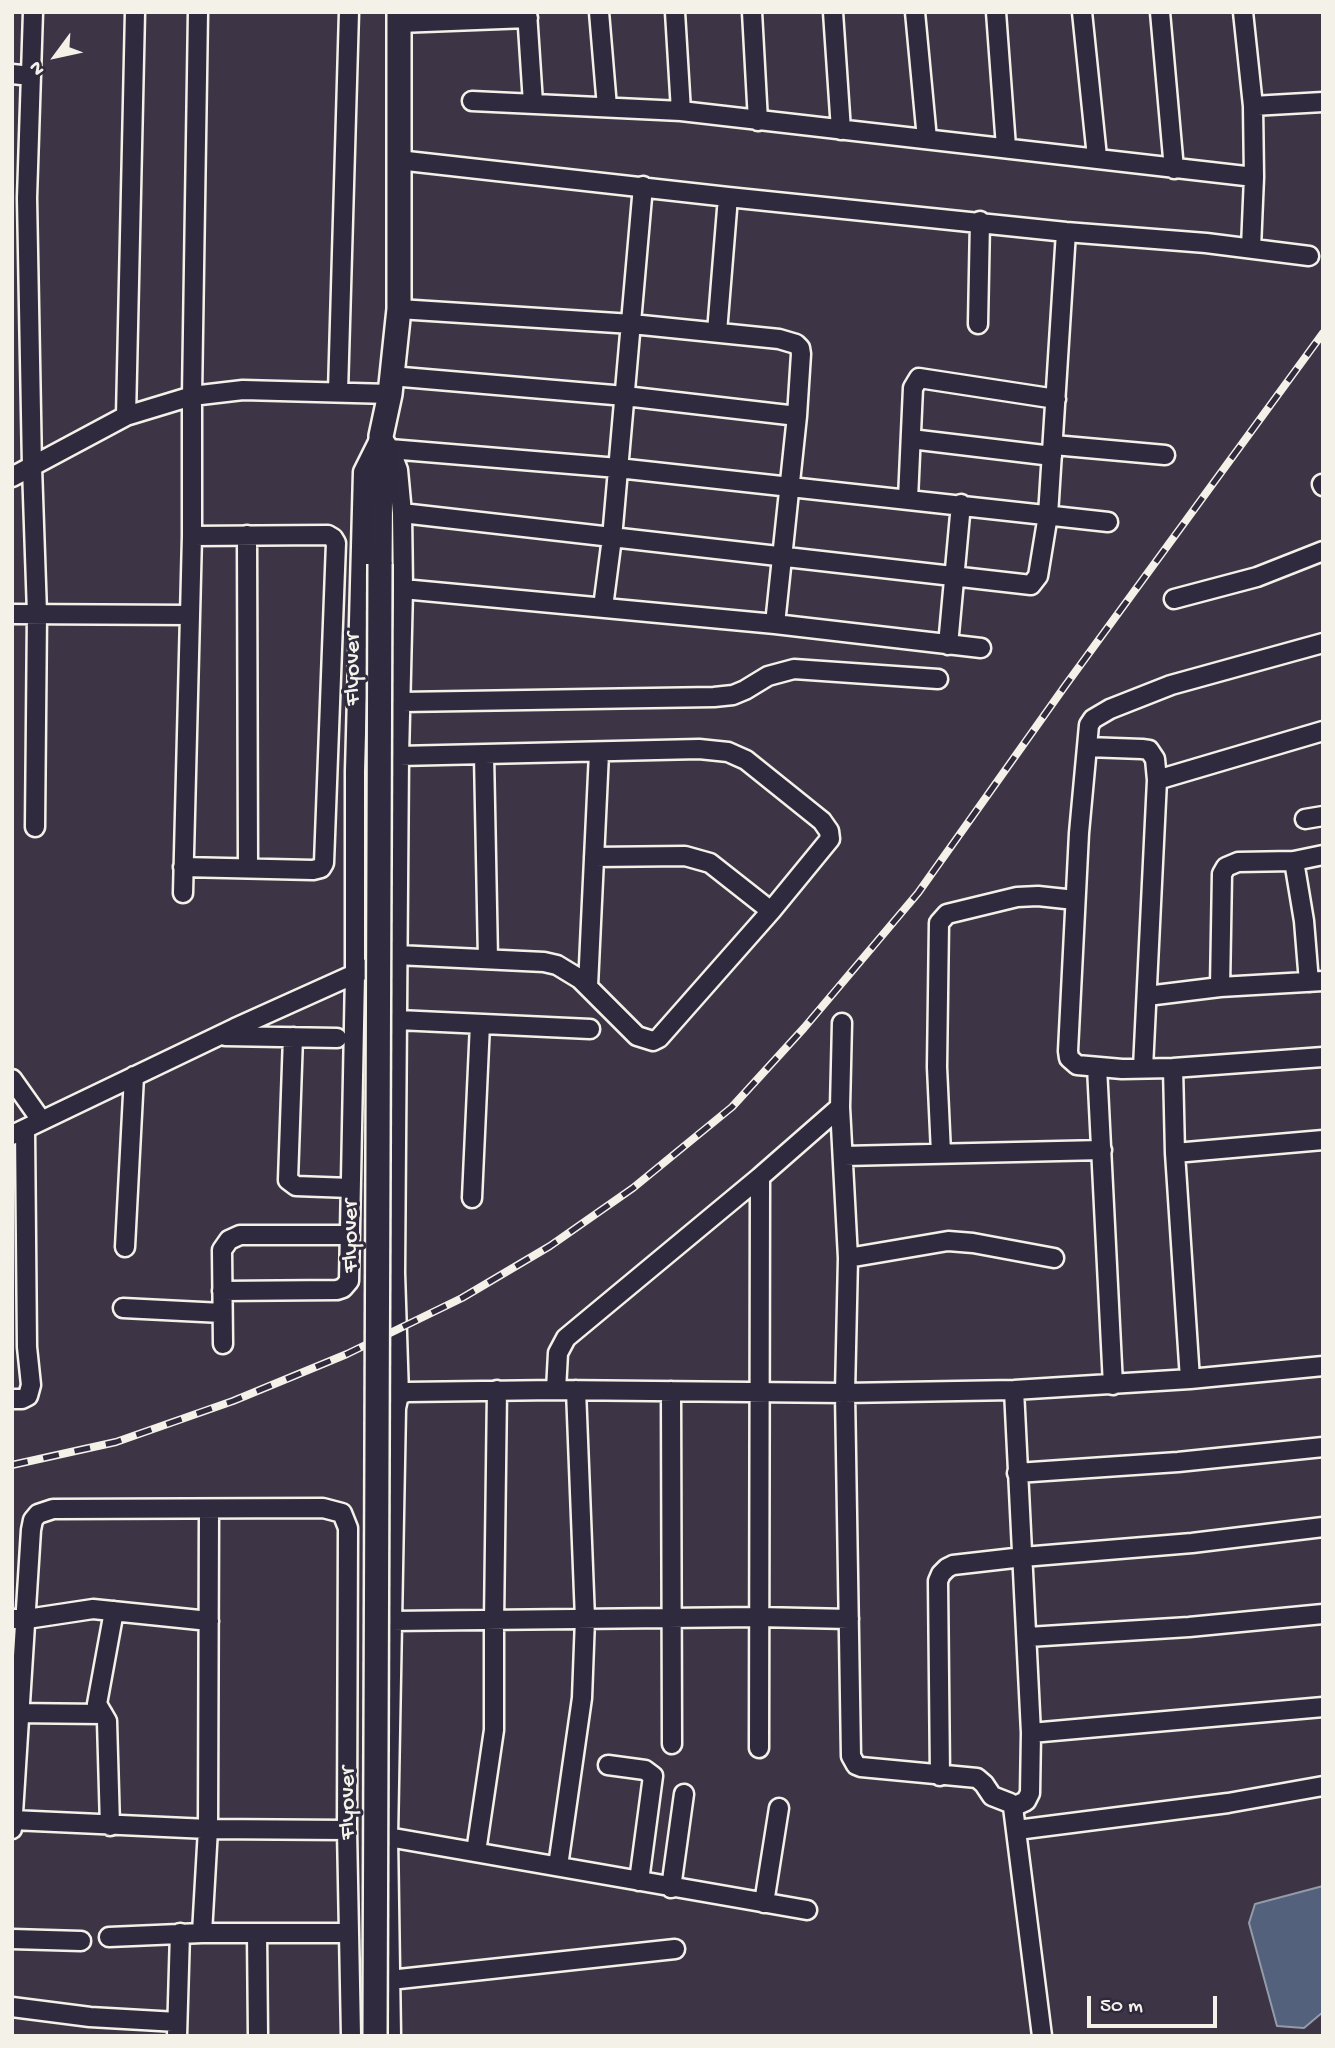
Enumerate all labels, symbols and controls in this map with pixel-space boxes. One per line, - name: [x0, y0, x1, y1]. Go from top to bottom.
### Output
- north arrow: [21, 21, 91, 91]
- text: N: [25, 56, 51, 79]
- street label: Flyover: [340, 632, 368, 706]
- street label: Flyover: [338, 1199, 366, 1273]
- street label: Flyover: [335, 1766, 363, 1840]
- scale bar: [1090, 1982, 1220, 2026]
- text: 50 m: [1100, 1995, 1143, 2020]

